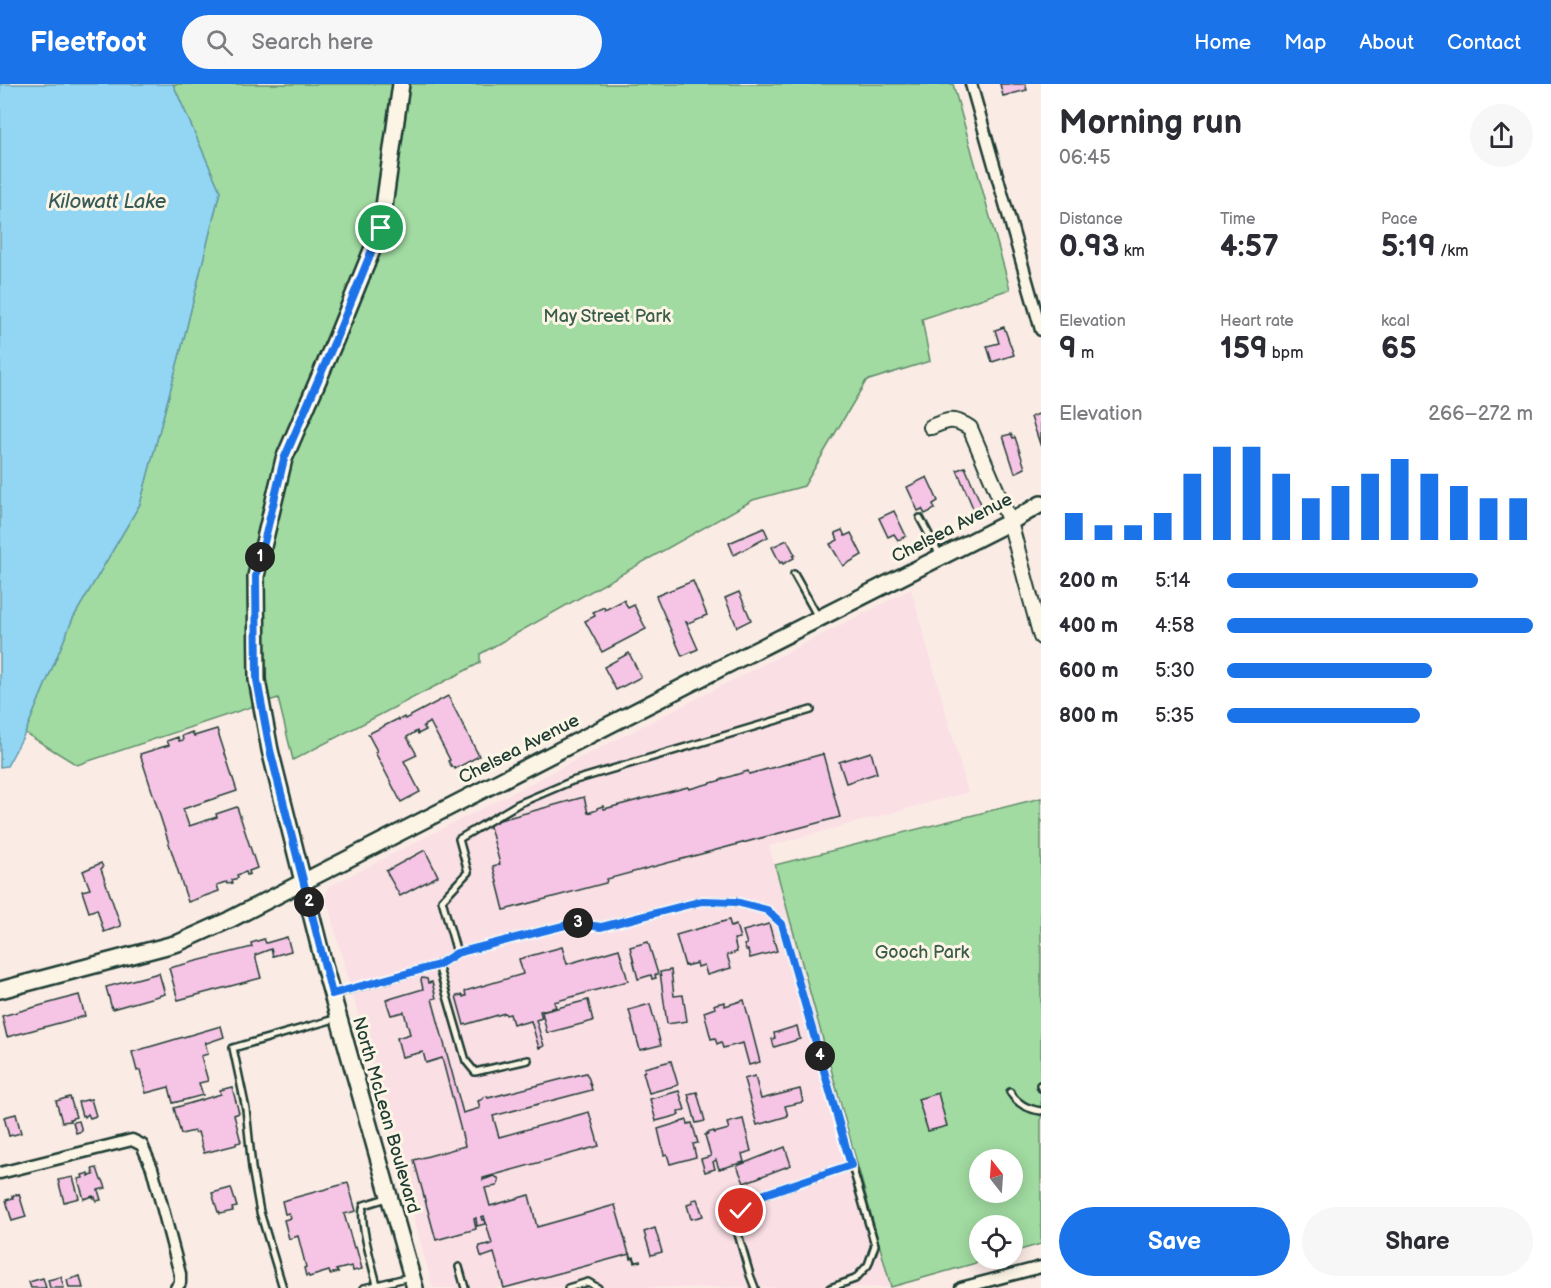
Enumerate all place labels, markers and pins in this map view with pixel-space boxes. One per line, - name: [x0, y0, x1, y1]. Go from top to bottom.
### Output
- pin: [355, 202, 406, 253]
- pin: 1: [245, 542, 275, 572]
- pin: 2: [294, 887, 324, 917]
- pin: 3: [563, 908, 593, 938]
- pin: 4: [805, 1041, 835, 1071]
- pin: [715, 1185, 766, 1236]

